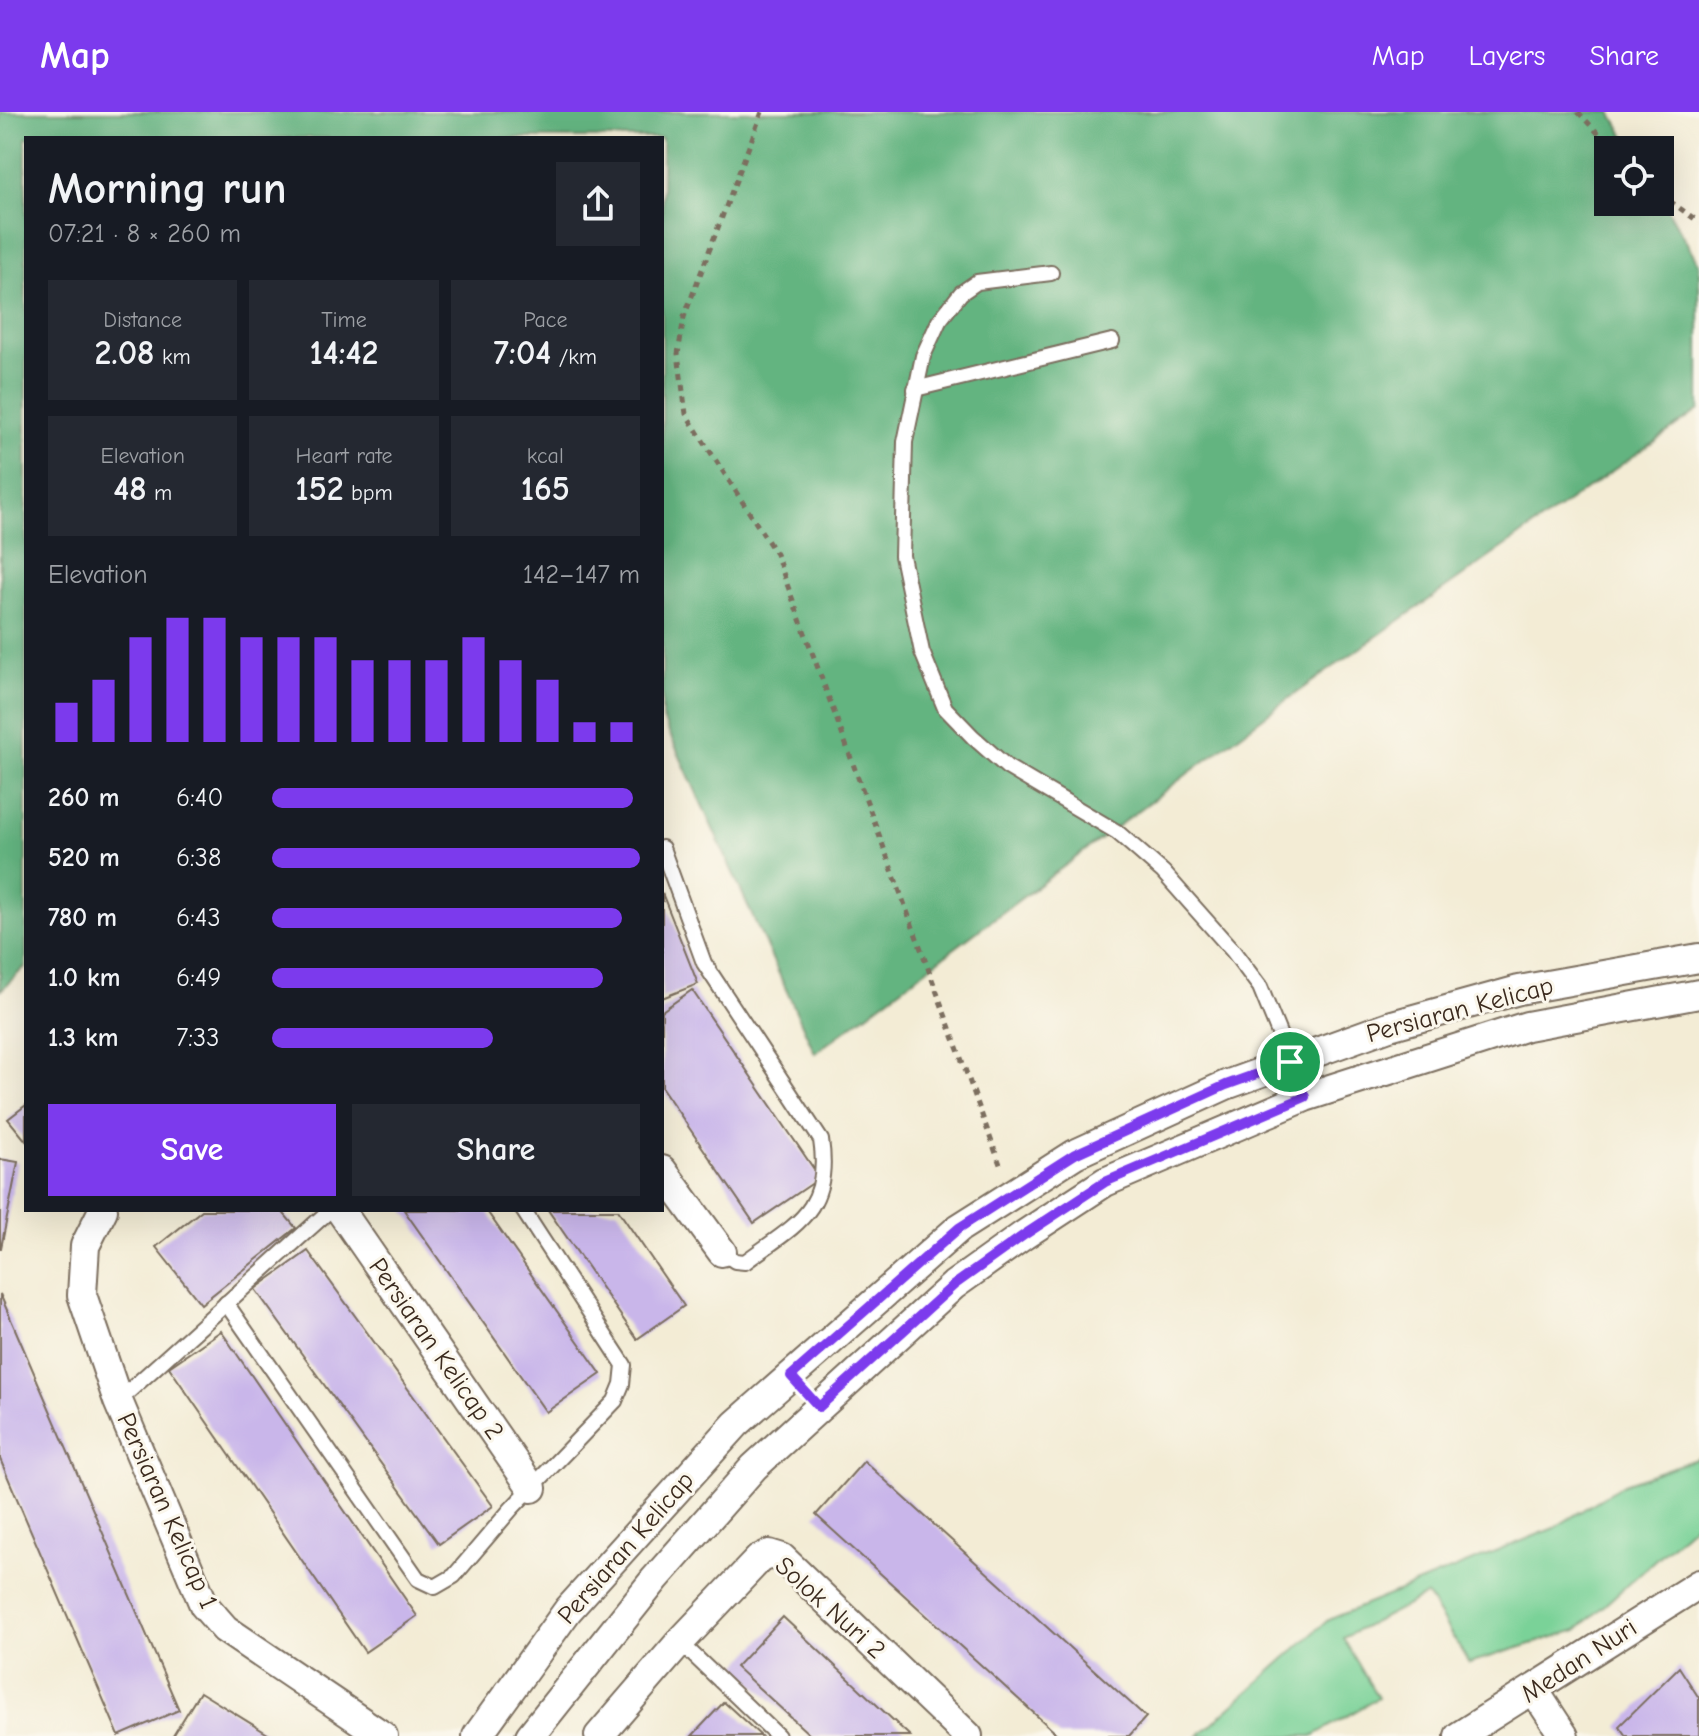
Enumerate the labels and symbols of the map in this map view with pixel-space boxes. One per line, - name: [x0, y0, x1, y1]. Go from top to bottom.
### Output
- street label: Persiaran Kelicap: [1363, 971, 1557, 1049]
- pin: [1256, 1028, 1324, 1096]
- street label: Persiaran Kelicap 2: [362, 1253, 510, 1445]
- street label: Persiaran Kelicap 1: [110, 1408, 224, 1614]
- street label: Persiaran Kelicap: [552, 1466, 700, 1630]
- street label: Solok Nuri 2: [769, 1551, 891, 1665]
- street label: Medan Nuri: [1516, 1613, 1642, 1709]

